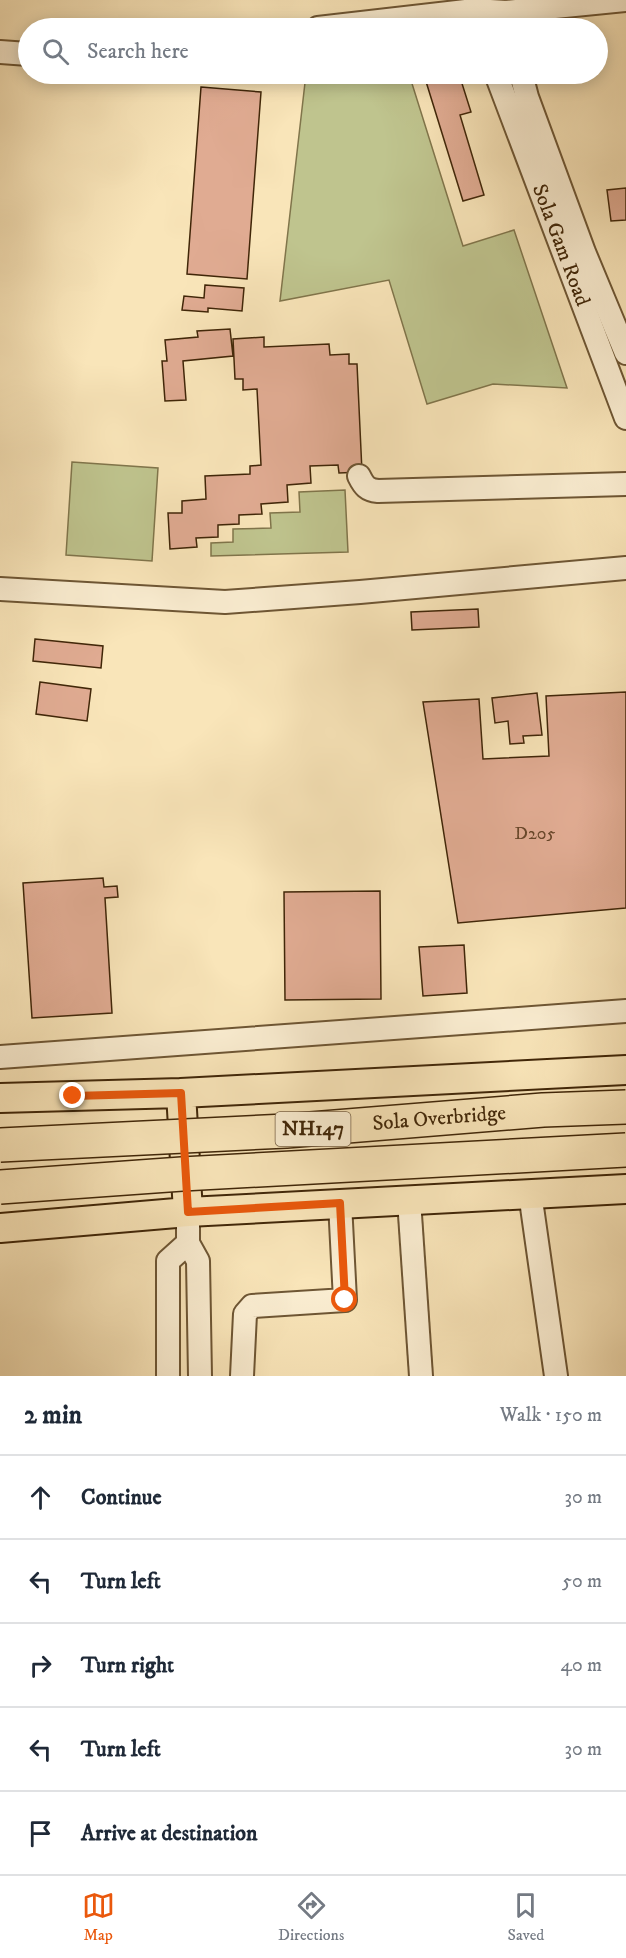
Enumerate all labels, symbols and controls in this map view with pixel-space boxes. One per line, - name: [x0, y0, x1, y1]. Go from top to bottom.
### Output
- search box: [18, 18, 608, 84]
- icon: search: [39, 35, 72, 68]
- text: Search here: [87, 38, 189, 65]
- street label: Sola Gam Road: [526, 181, 596, 310]
- house number: D205: [515, 823, 555, 845]
- route end: [59, 1082, 85, 1108]
- street label: Sola Overbridge: [371, 1100, 507, 1137]
- road number: NH147: [276, 1112, 350, 1146]
- route start: [331, 1286, 357, 1312]
- text: 2 min: [24, 1399, 82, 1432]
- text: Walk · 150 m: [500, 1403, 602, 1428]
- icon: ahead: [24, 1481, 57, 1514]
- text: Continue: [81, 1484, 162, 1511]
- text: 30 m: [564, 1485, 602, 1510]
- icon: left: [24, 1565, 57, 1598]
- text: Turn left: [81, 1568, 161, 1595]
- text: 50 m: [562, 1569, 602, 1594]
- icon: right: [24, 1649, 57, 1682]
- text: Turn right: [81, 1652, 174, 1679]
- text: 40 m: [560, 1653, 602, 1678]
- icon: left: [24, 1733, 57, 1766]
- text: Turn left: [81, 1736, 161, 1763]
- text: 30 m: [564, 1737, 602, 1762]
- icon: arrive: [24, 1817, 57, 1850]
- text: Arrive at destination: [81, 1820, 258, 1847]
- tab: Map: [82, 1889, 115, 1945]
- tab: Directions: [278, 1889, 344, 1945]
- tab: Saved: [508, 1889, 544, 1945]

